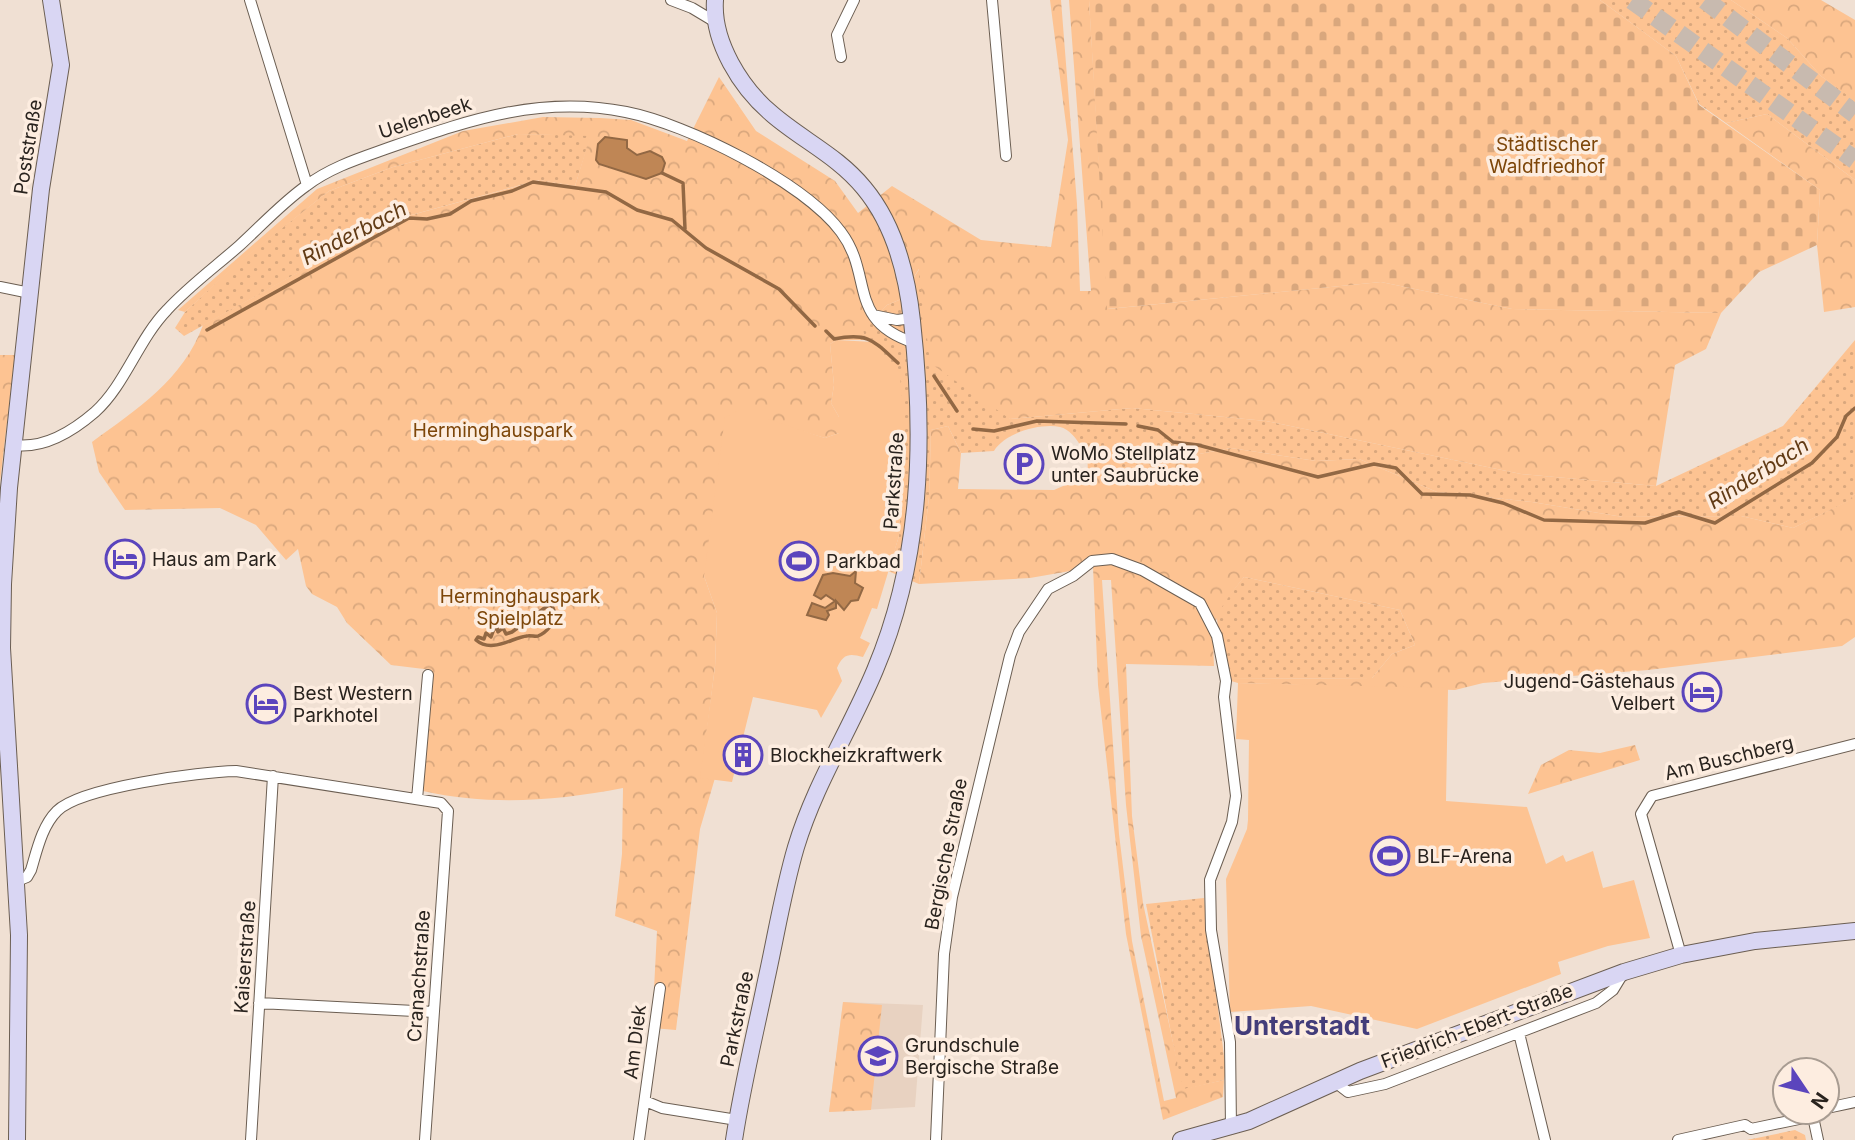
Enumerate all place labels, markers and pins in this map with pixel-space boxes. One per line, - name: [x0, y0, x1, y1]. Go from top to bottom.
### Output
- place label: WoMo Stellplatz unter Saubrücke: [1051, 442, 1199, 487]
- parking icon: WoMo Stellplatz unter Saubrücke: [1003, 443, 1045, 485]
- hotel icon: Haus am Park: [104, 538, 146, 580]
- sports icon: Parkbad: [778, 540, 820, 582]
- place label: Haus am Park: [152, 548, 277, 571]
- place label: Parkbad: [826, 550, 901, 573]
- place label: Jugend-Gästehaus Velbert: [1503, 670, 1675, 715]
- hotel icon: Jugend-Gästehaus Velbert: [1681, 671, 1723, 713]
- place label: Best Western Parkhotel: [293, 682, 413, 727]
- hotel icon: Best Western Parkhotel: [245, 683, 287, 725]
- building icon: Blockheizkraftwerk: [722, 734, 764, 776]
- place label: Blockheizkraftwerk: [770, 744, 943, 767]
- sports icon: BLF-Arena: [1369, 835, 1411, 877]
- place label: BLF-Arena: [1417, 845, 1512, 868]
- place label: Grundschule Bergische Straße: [905, 1034, 1059, 1079]
- school or university icon: Grundschule Bergische Straße: [857, 1035, 899, 1077]

